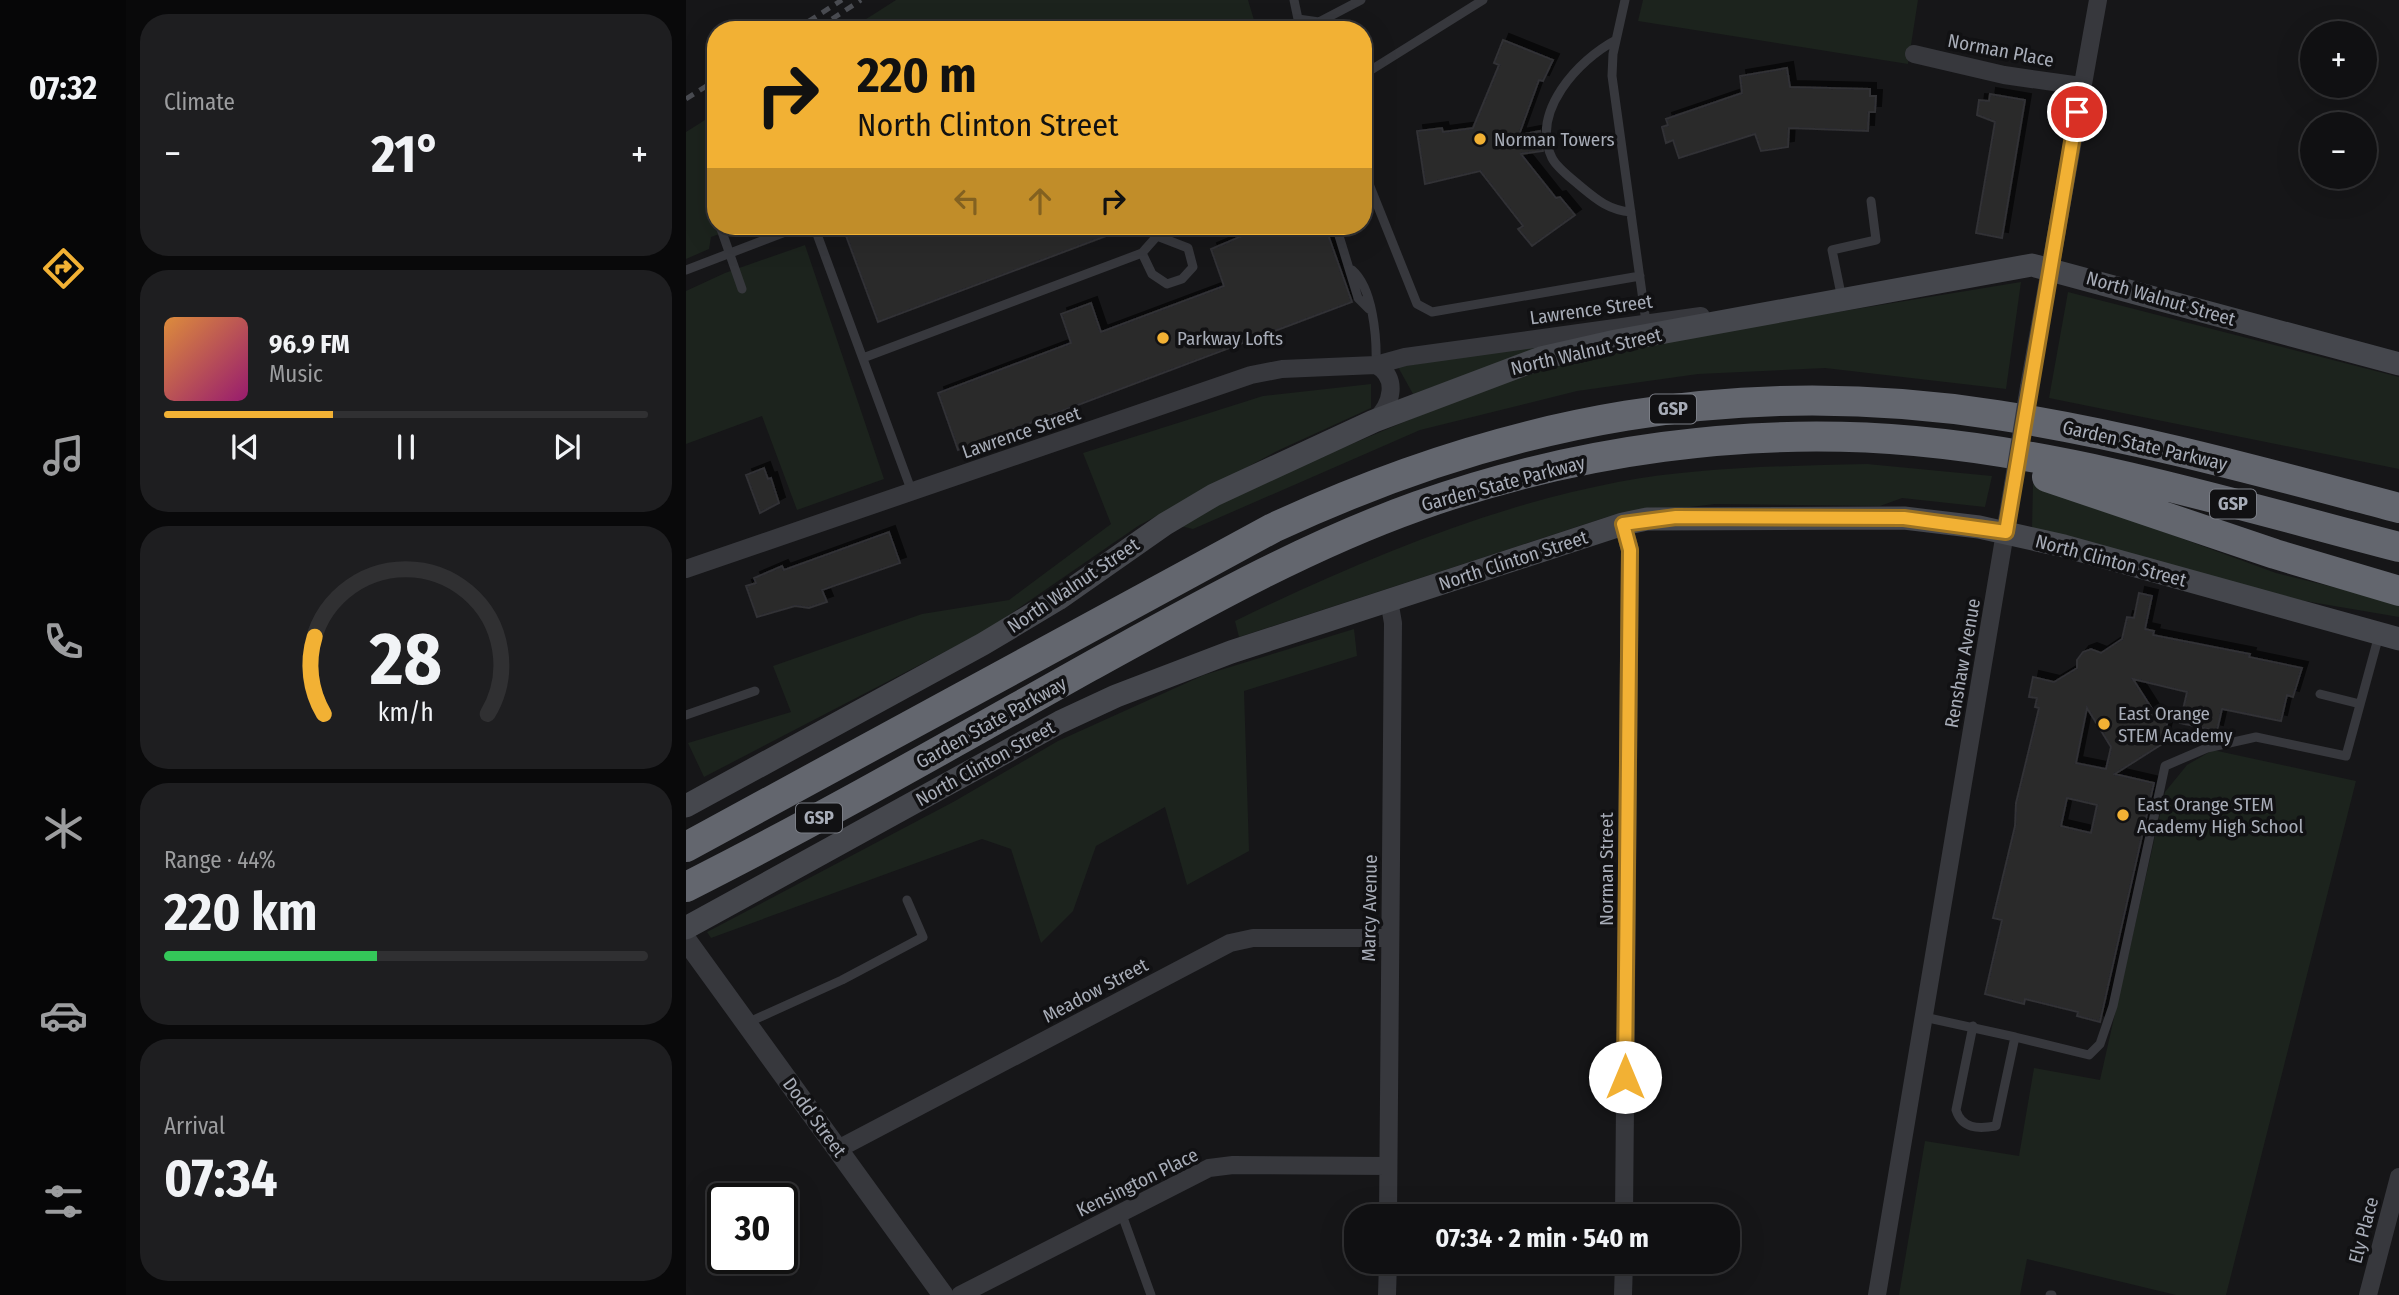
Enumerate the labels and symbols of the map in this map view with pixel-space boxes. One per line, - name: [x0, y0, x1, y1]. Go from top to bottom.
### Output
- street label: Norman Place: [1946, 29, 2056, 72]
- pin: [2047, 82, 2107, 142]
- place label: Norman Towers: [1494, 128, 1615, 151]
- marker: Norman Towers: [1472, 131, 1488, 147]
- street label: North Walnut Street: [2084, 266, 2239, 331]
- street label: Lawrence Street: [1528, 289, 1655, 329]
- street label: North Walnut Street: [1508, 323, 1664, 380]
- place label: Parkway Lofts: [1177, 327, 1283, 350]
- marker: Parkway Lofts: [1155, 330, 1171, 346]
- road number: GSP: [1650, 394, 1696, 424]
- street label: Lawrence Street: [959, 401, 1084, 463]
- street label: Garden State Parkway: [2060, 415, 2230, 476]
- street label: Garden State Parkway: [1419, 450, 1588, 516]
- road number: GSP: [2210, 490, 2256, 518]
- street label: North Clinton Street: [1436, 525, 1591, 595]
- street label: North Clinton Street: [2033, 529, 2190, 592]
- street label: North Walnut Street: [1003, 532, 1144, 638]
- street label: Renshaw Avenue: [1940, 597, 1985, 730]
- street label: Garden State Parkway: [912, 671, 1071, 773]
- place label: East Orange STEM Academy: [2118, 702, 2233, 747]
- street label: North Clinton Street: [912, 715, 1059, 811]
- marker: East Orange STEM Academy: [2096, 716, 2112, 732]
- place label: East Orange STEM Academy High School: [2137, 793, 2304, 838]
- road number: GSP: [796, 804, 842, 832]
- marker: East Orange STEM Academy High School: [2115, 807, 2131, 823]
- street label: Norman Street: [1595, 812, 1618, 926]
- street label: Marcy Avenue: [1357, 854, 1382, 962]
- street label: Meadow Street: [1039, 953, 1152, 1028]
- position arrow: [1588, 1040, 1662, 1114]
- street label: Dodd Street: [778, 1073, 852, 1162]
- street label: Kensington Place: [1073, 1143, 1202, 1222]
- speed limit sign: 30: [707, 1183, 798, 1274]
- street label: Ely Place: [2344, 1194, 2383, 1266]

